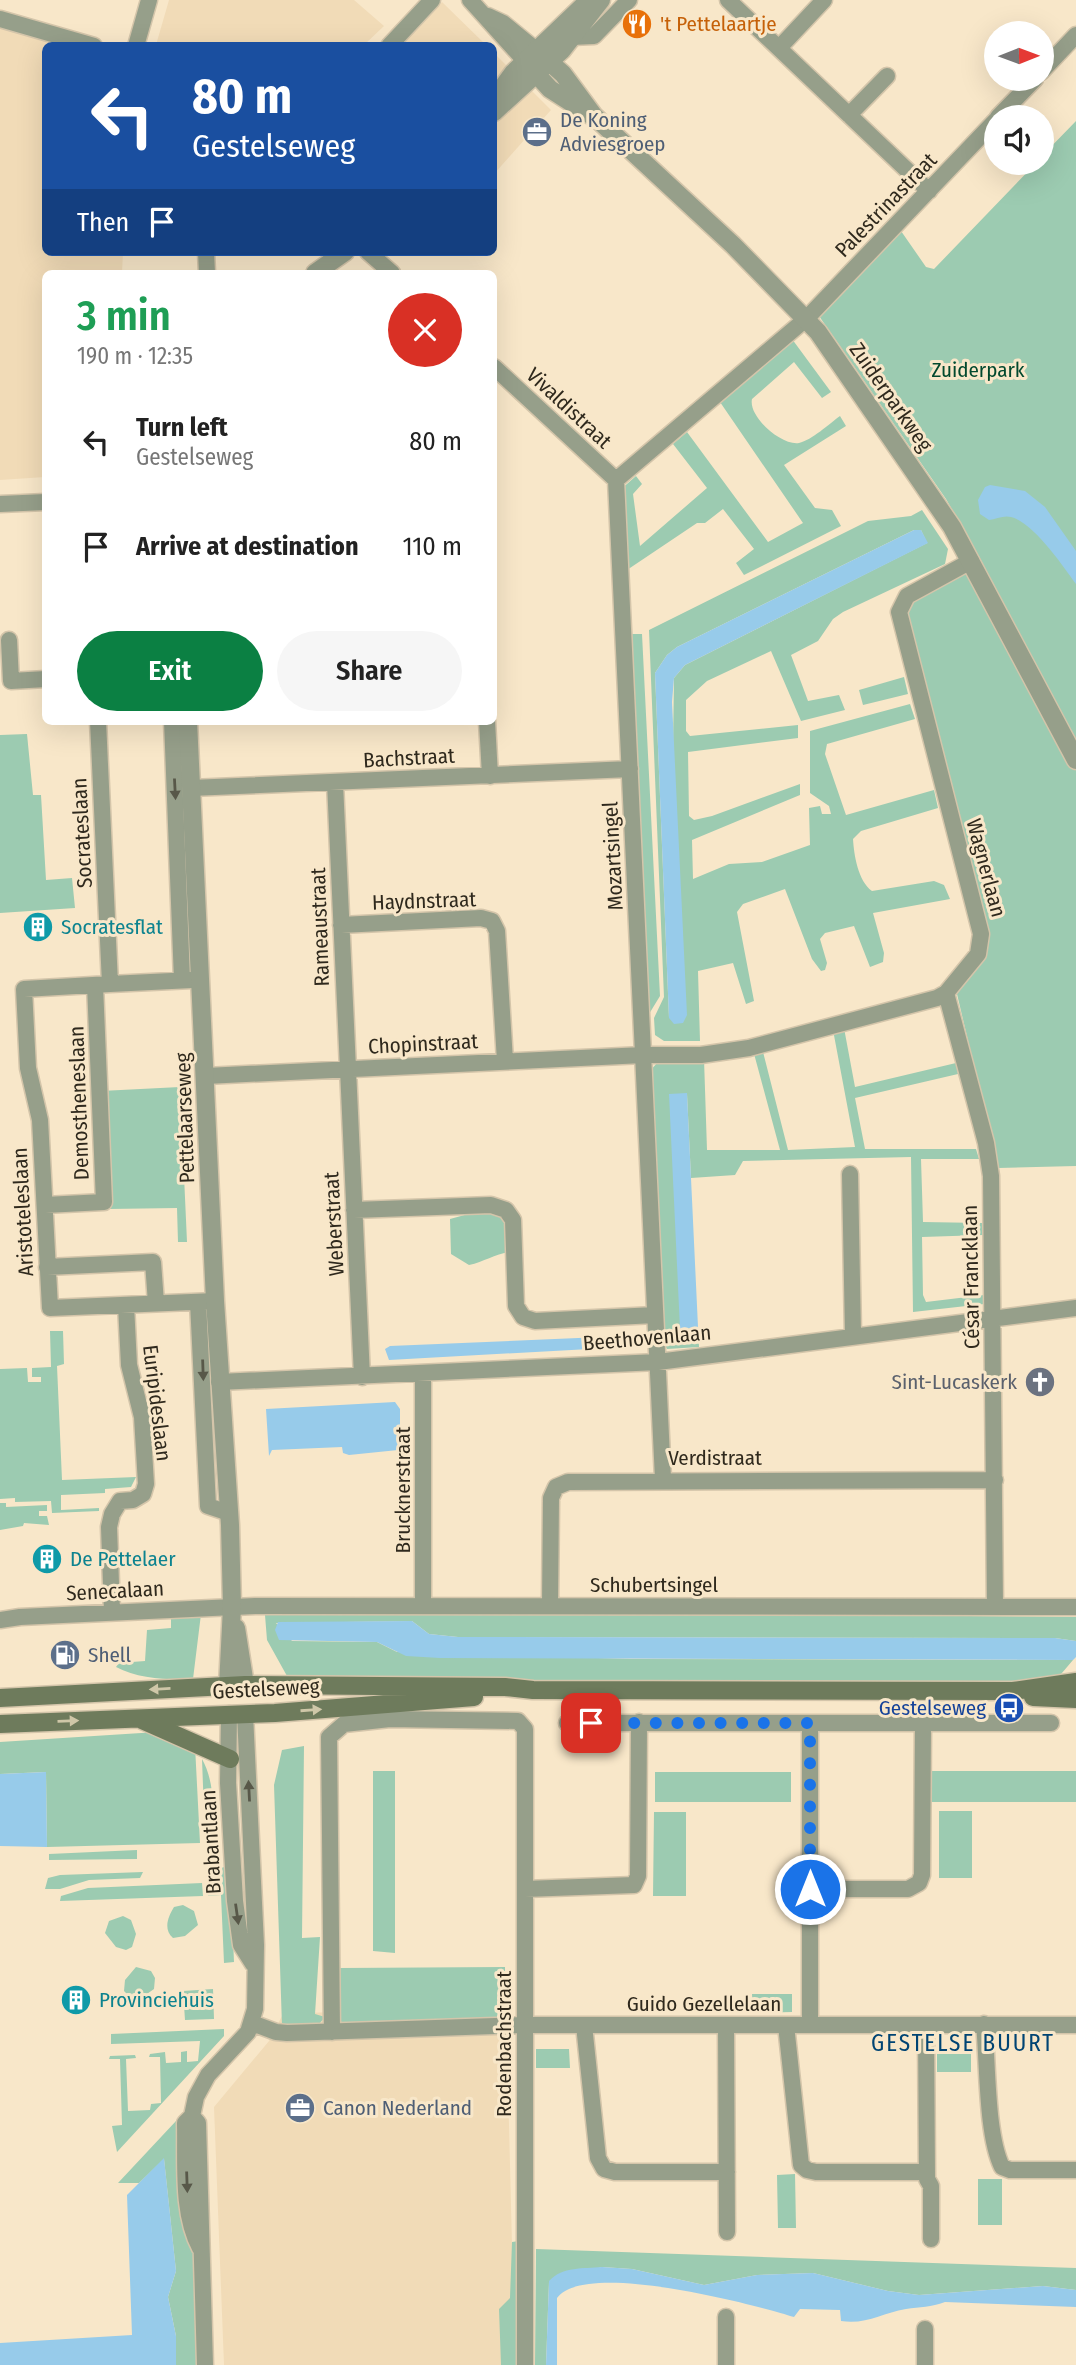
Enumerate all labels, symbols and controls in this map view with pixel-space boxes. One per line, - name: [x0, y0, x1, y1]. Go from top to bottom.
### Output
- restaurant icon: 't Pettelaartje: [620, 7, 654, 41]
- place label: 't Pettelaartje: [660, 11, 777, 37]
- north arrow: [984, 21, 1054, 91]
- map controls: [984, 21, 1054, 175]
- text: 80 m: [192, 67, 292, 126]
- icon: left: [77, 70, 168, 161]
- button: sound: [984, 105, 1054, 175]
- place label: De Koning Adviesgroep: [560, 107, 665, 157]
- office icon: De Koning Adviesgroep: [520, 115, 554, 149]
- text: Gestelseweg: [192, 127, 355, 165]
- street label: Palestrinastraat: [830, 147, 942, 263]
- icon: arrive: [143, 203, 181, 241]
- text: Then: [77, 207, 129, 238]
- text: 3 min: [77, 291, 171, 341]
- button: close: [388, 293, 462, 367]
- street label: Zuiderparkweg: [844, 337, 938, 457]
- text: 190 m · 12:35: [77, 342, 193, 370]
- park label: Zuiderpark: [931, 357, 1025, 383]
- street label: Vivaldistraat: [521, 362, 617, 454]
- text: Turn left: [136, 412, 228, 443]
- icon: left: [77, 423, 115, 461]
- text: 80 m: [409, 426, 462, 457]
- text: Gestelseweg: [136, 443, 253, 471]
- icon: arrive: [77, 528, 115, 566]
- text: Arrive at destination: [136, 531, 359, 562]
- text: 110 m: [402, 531, 462, 562]
- button: Exit: [77, 631, 263, 711]
- button: Share: [277, 631, 462, 711]
- street label: Bachstraat: [363, 743, 456, 773]
- street label: Socrateslaan: [66, 777, 98, 889]
- one-way arrow: [169, 778, 180, 800]
- street label: Mozartsingel: [597, 800, 629, 911]
- street label: Wagnerlaan: [960, 816, 1012, 920]
- street label: Rameaustraat: [305, 867, 335, 987]
- street label: Haydnstraat: [371, 886, 477, 916]
- building icon: Socratesflat: [21, 910, 55, 944]
- place label: Socratesflat: [61, 914, 163, 940]
- street label: Demostheneslaan: [63, 1025, 95, 1181]
- street label: Chopinstraat: [367, 1028, 479, 1060]
- street label: Pettelaarseweg: [170, 1052, 200, 1184]
- street label: Aristoteleslaan: [7, 1147, 39, 1277]
- street label: Weberstraat: [318, 1171, 350, 1277]
- street label: César Francklaan: [957, 1205, 985, 1349]
- street label: Beethovenlaan: [582, 1319, 712, 1357]
- street label: Euripideslaan: [137, 1343, 177, 1463]
- one-way arrow: [197, 1359, 208, 1381]
- church icon: Sint-Lucaskerk: [1023, 1365, 1057, 1399]
- place label: Sint-Lucaskerk: [892, 1369, 1017, 1395]
- street label: Brucknerstraat: [390, 1426, 416, 1553]
- street label: Verdistraat: [668, 1445, 762, 1471]
- building icon: De Pettelaer: [30, 1542, 64, 1576]
- place label: De Pettelaer: [70, 1546, 176, 1572]
- street label: Schubertsingel: [590, 1572, 718, 1598]
- street label: Senecalaan: [65, 1575, 165, 1607]
- fuel station icon: Shell: [48, 1638, 82, 1672]
- place label: Shell: [88, 1642, 131, 1668]
- street label: Gestelseweg: [212, 1673, 320, 1705]
- one-way arrow: [149, 1684, 171, 1695]
- bus stop icon: Gestelseweg: [992, 1691, 1026, 1725]
- pin: [561, 1693, 621, 1753]
- place label: Gestelseweg: [879, 1695, 986, 1721]
- one-way arrow: [301, 1704, 323, 1715]
- icon: arrive: [572, 1704, 610, 1742]
- one-way arrow: [57, 1715, 79, 1726]
- one-way arrow: [243, 1780, 254, 1802]
- street label: Brabantlaan: [195, 1789, 227, 1895]
- position arrow: [773, 1852, 847, 1926]
- one-way arrow: [232, 1903, 243, 1925]
- street label: Rodenbachstraat: [491, 1971, 517, 2117]
- building icon: Provinciehuis: [59, 1983, 93, 2017]
- place label: Provinciehuis: [99, 1987, 214, 2013]
- street label: Guido Gezellelaan: [627, 1991, 781, 2017]
- district label: GESTELSE BUURT: [871, 2029, 1055, 2057]
- office icon: Canon Nederland: [283, 2091, 317, 2125]
- place label: Canon Nederland: [323, 2095, 472, 2121]
- one-way arrow: [182, 2171, 193, 2193]

